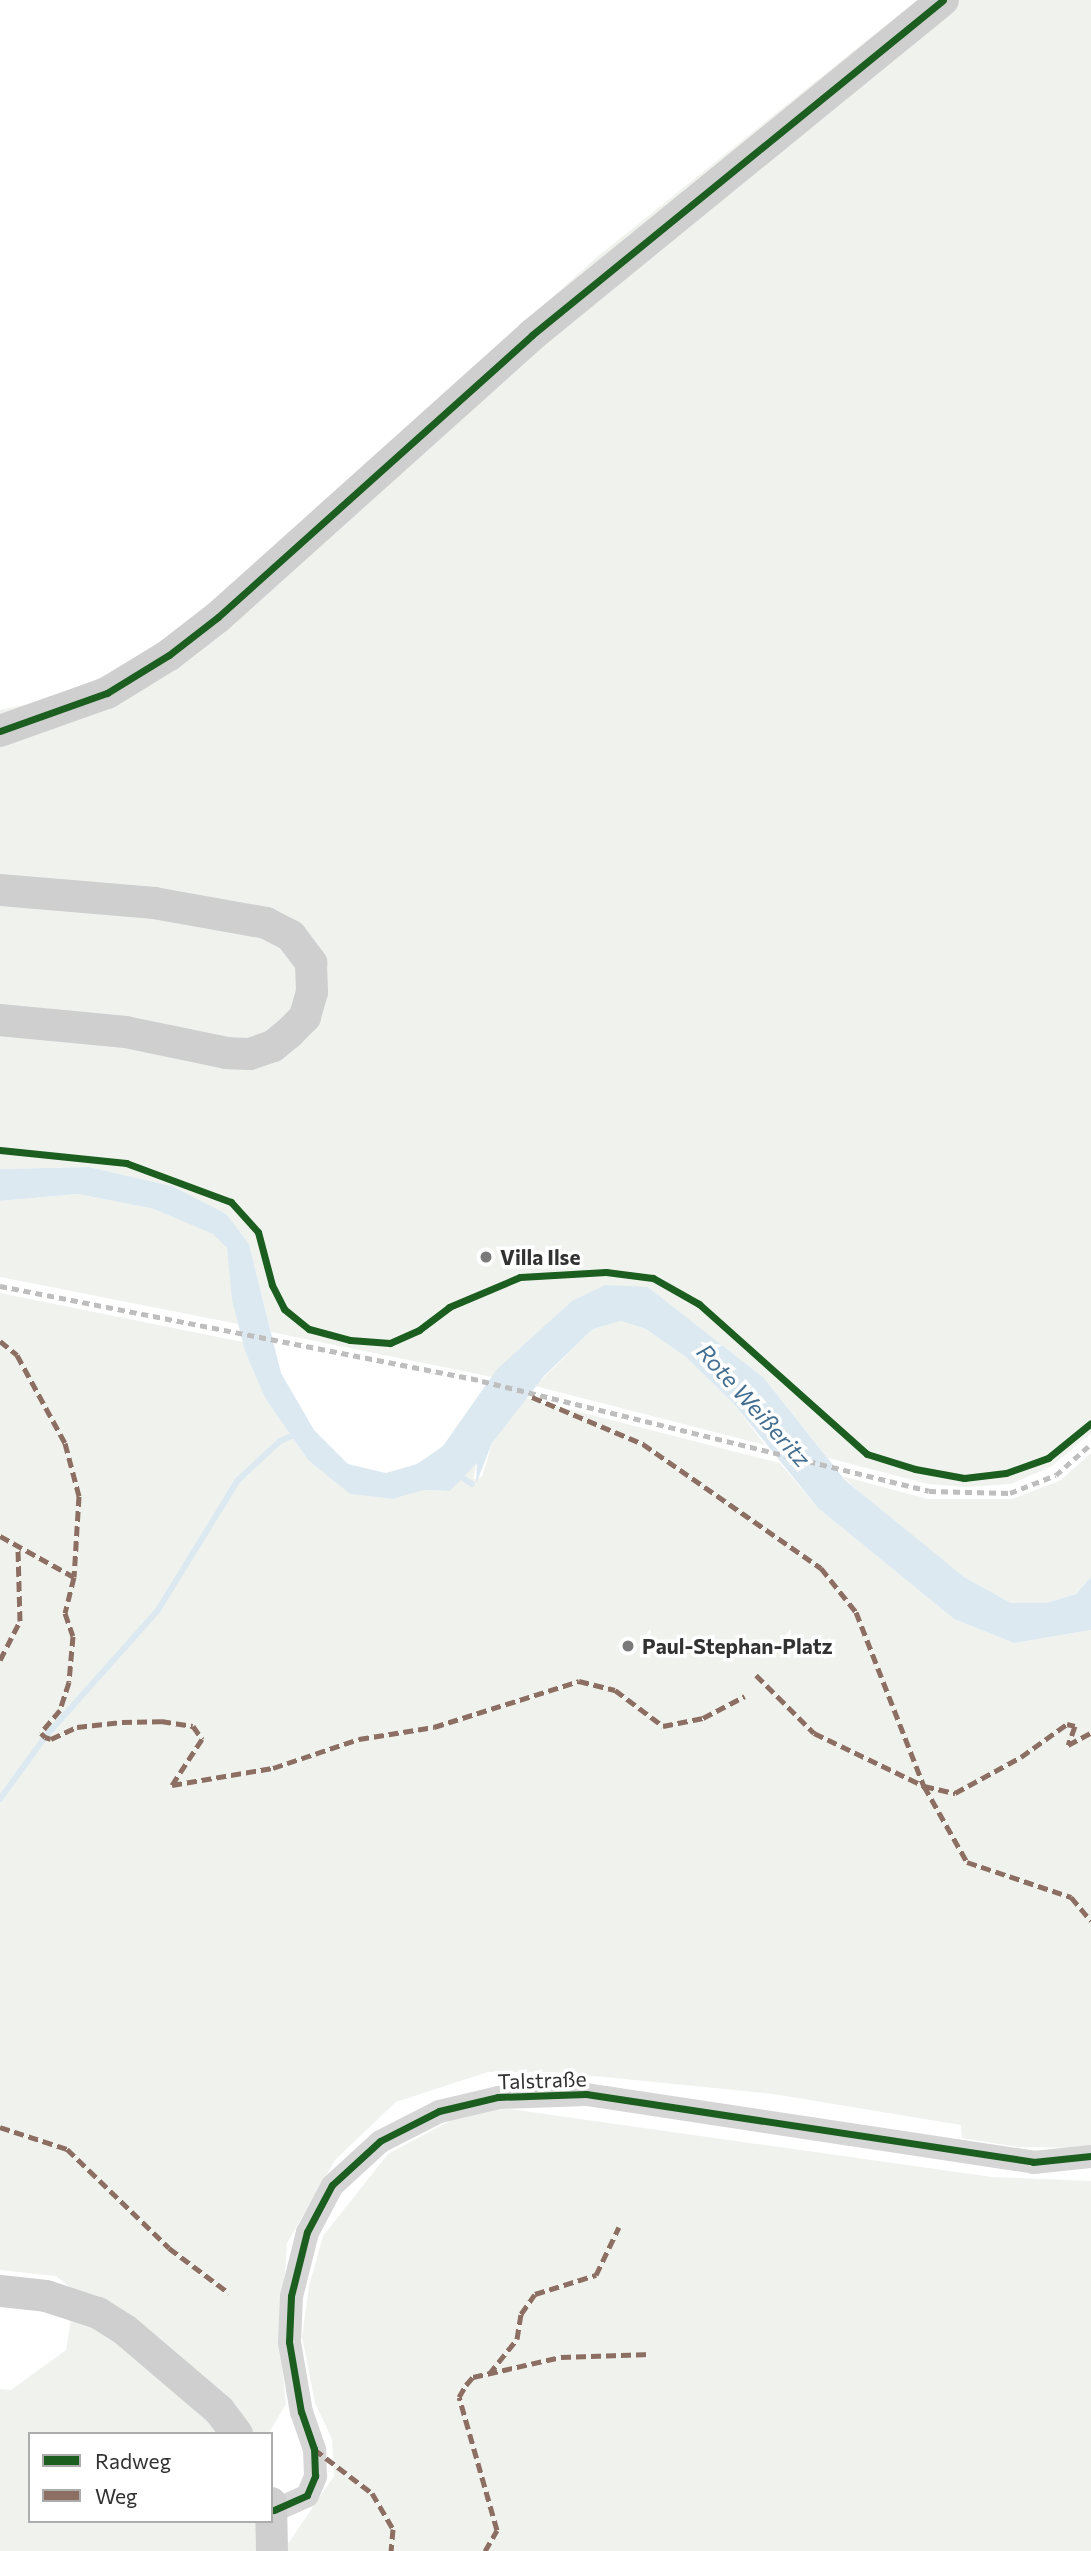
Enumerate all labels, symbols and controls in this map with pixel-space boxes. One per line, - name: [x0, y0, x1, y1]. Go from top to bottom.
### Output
- place label: Villa Ilse: [500, 1244, 580, 1270]
- marker: Villa Ilse: [478, 1249, 494, 1265]
- water label: Rote Weißeritz: [692, 1338, 816, 1472]
- place label: Paul-Stephan-Platz: [642, 1633, 832, 1659]
- marker: Paul-Stephan-Platz: [620, 1638, 636, 1654]
- street label: Talstraße: [497, 2066, 587, 2094]
- legend: [28, 2432, 273, 2523]
- text: Radweg: [95, 2448, 171, 2473]
- text: Weg: [95, 2483, 137, 2508]

